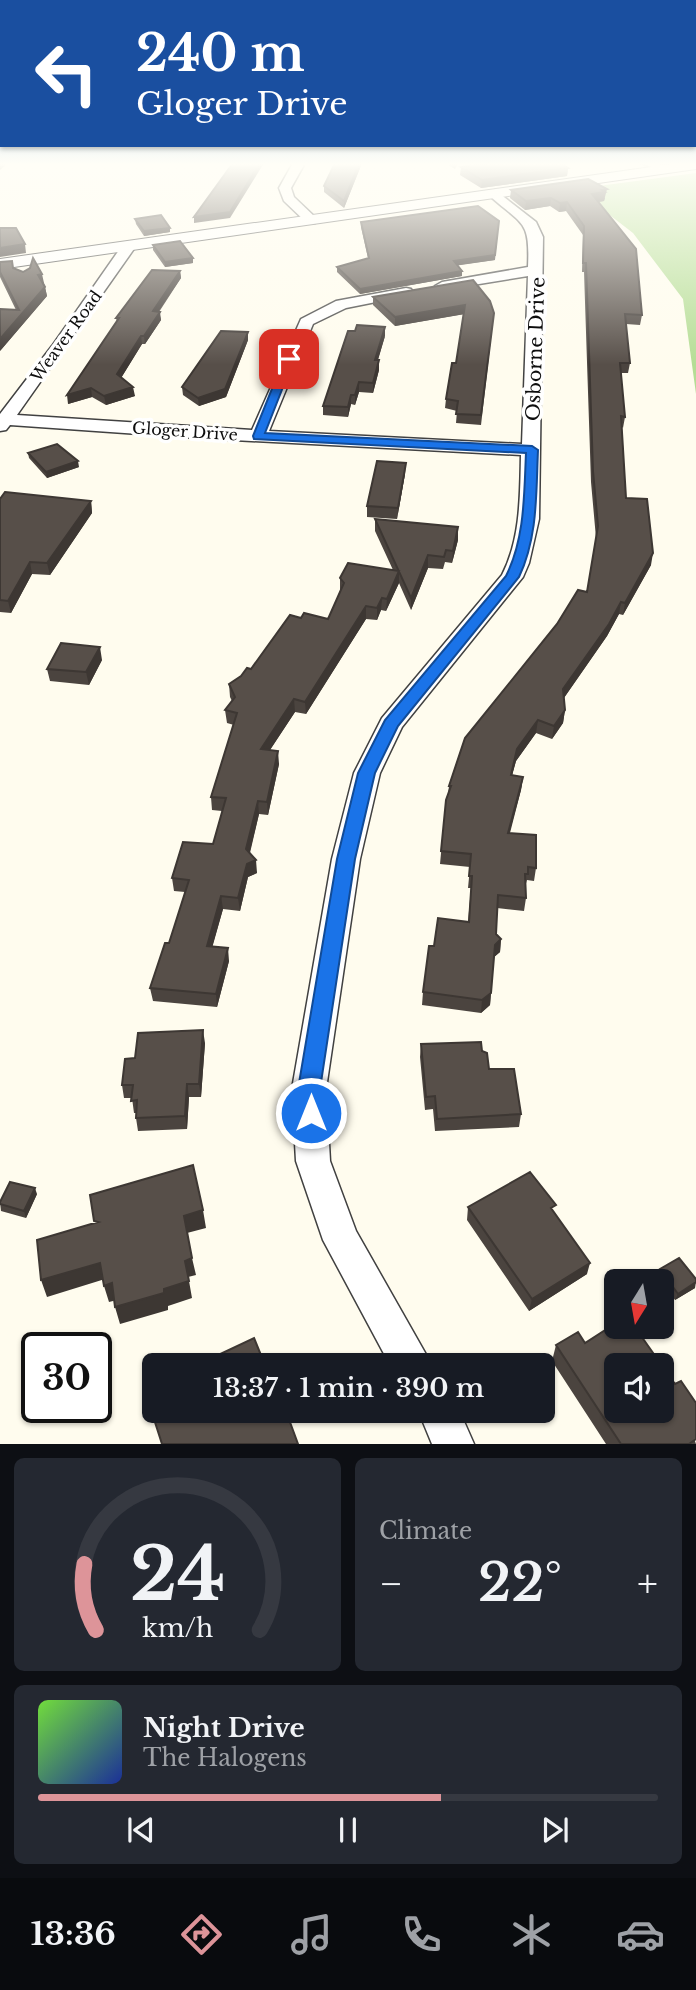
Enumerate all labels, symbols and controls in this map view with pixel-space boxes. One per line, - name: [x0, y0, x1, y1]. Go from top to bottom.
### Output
- text: 240 m: [136, 23, 305, 84]
- icon: left: [21, 28, 112, 119]
- text: Gloger Drive: [136, 84, 348, 124]
- street label: Osborne Drive: [521, 277, 550, 421]
- street label: Weaver Road: [26, 286, 106, 386]
- pin: [259, 329, 319, 389]
- icon: arrive: [270, 340, 308, 378]
- street label: Gloger Drive: [132, 417, 238, 445]
- position arrow: [274, 1076, 348, 1150]
- north arrow: [604, 1269, 674, 1339]
- map controls: [604, 1269, 674, 1423]
- speed limit sign: 30: [21, 1332, 112, 1423]
- button: sound: [604, 1353, 674, 1423]
- text: 13:37 · 1 min · 390 m: [213, 1372, 484, 1404]
- text: Climate: [379, 1517, 472, 1545]
- text: 24: [130, 1530, 225, 1621]
- text: 22°: [478, 1551, 562, 1615]
- text: −: [379, 1560, 403, 1607]
- text: +: [637, 1560, 658, 1607]
- text: km/h: [142, 1613, 213, 1644]
- text: Night Drive: [143, 1712, 305, 1744]
- text: The Halogens: [143, 1744, 307, 1772]
- icon: previous: [122, 1811, 160, 1849]
- icon: pause: [329, 1811, 367, 1849]
- icon: next: [536, 1811, 574, 1849]
- icon: directions: [177, 1910, 226, 1959]
- icon: music: [287, 1910, 336, 1959]
- icon: phone: [397, 1910, 446, 1959]
- icon: climate: [507, 1910, 556, 1959]
- icon: car: [616, 1910, 665, 1959]
- text: 13:36: [30, 1914, 116, 1954]

